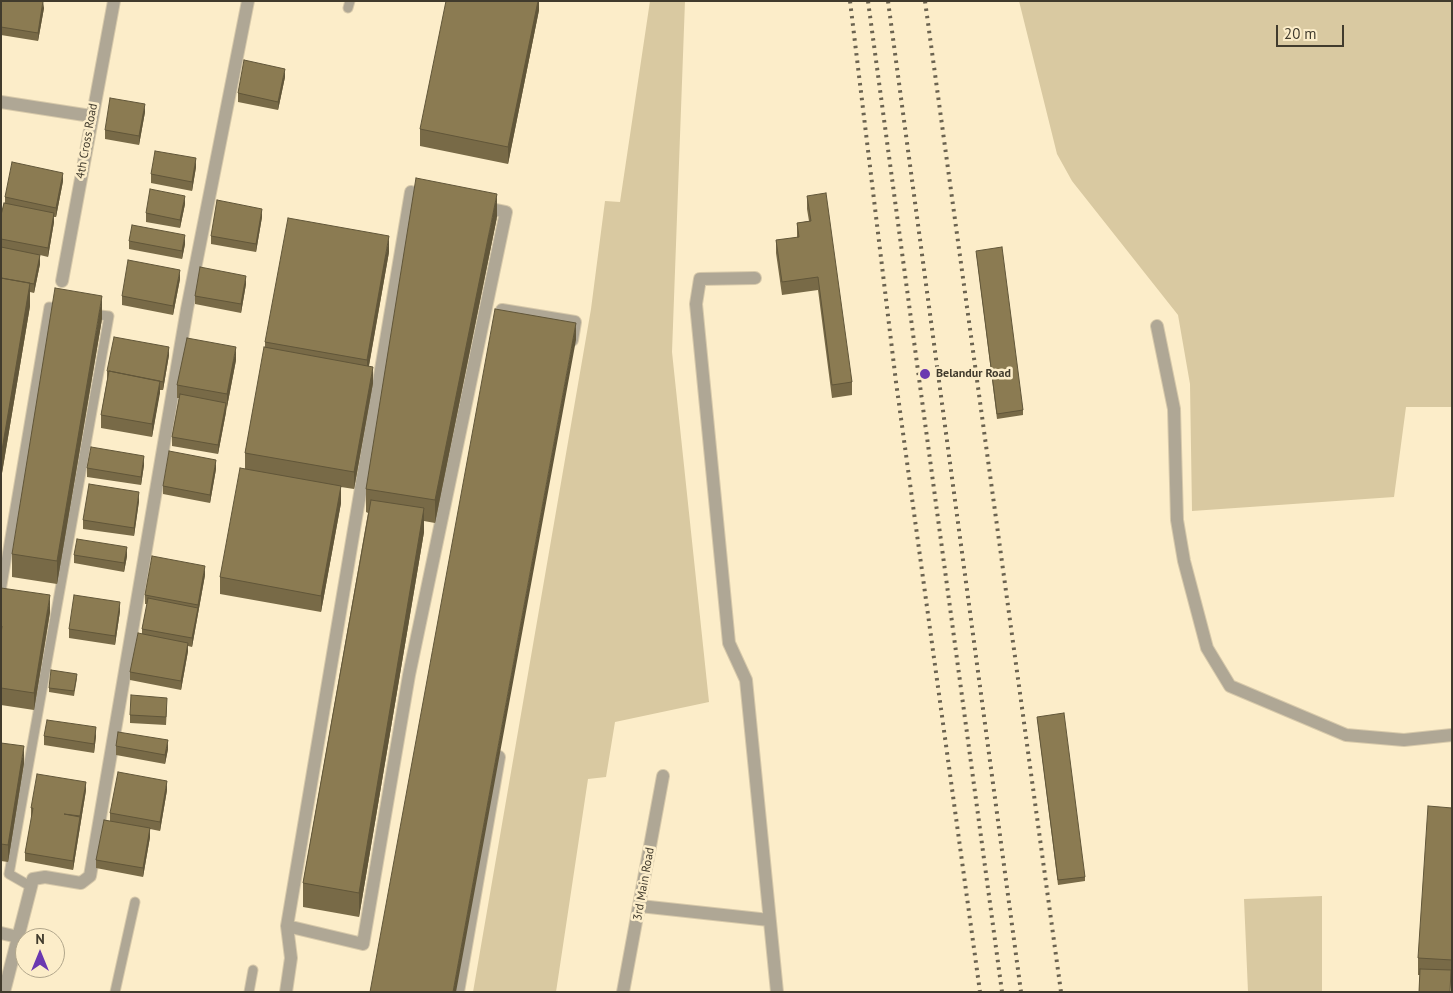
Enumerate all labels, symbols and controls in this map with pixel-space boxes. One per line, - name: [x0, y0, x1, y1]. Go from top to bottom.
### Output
- scale bar: [1278, 15, 1346, 47]
- text: 20 m: [1284, 24, 1317, 43]
- street label: 4th Cross Road: [73, 102, 101, 180]
- marker: Belandur Road: [918, 367, 932, 381]
- place label: Belandur Road: [936, 367, 1011, 381]
- street label: 3rd Main Road: [630, 846, 658, 922]
- north arrow: [15, 928, 65, 978]
- text: N: [35, 930, 45, 948]

